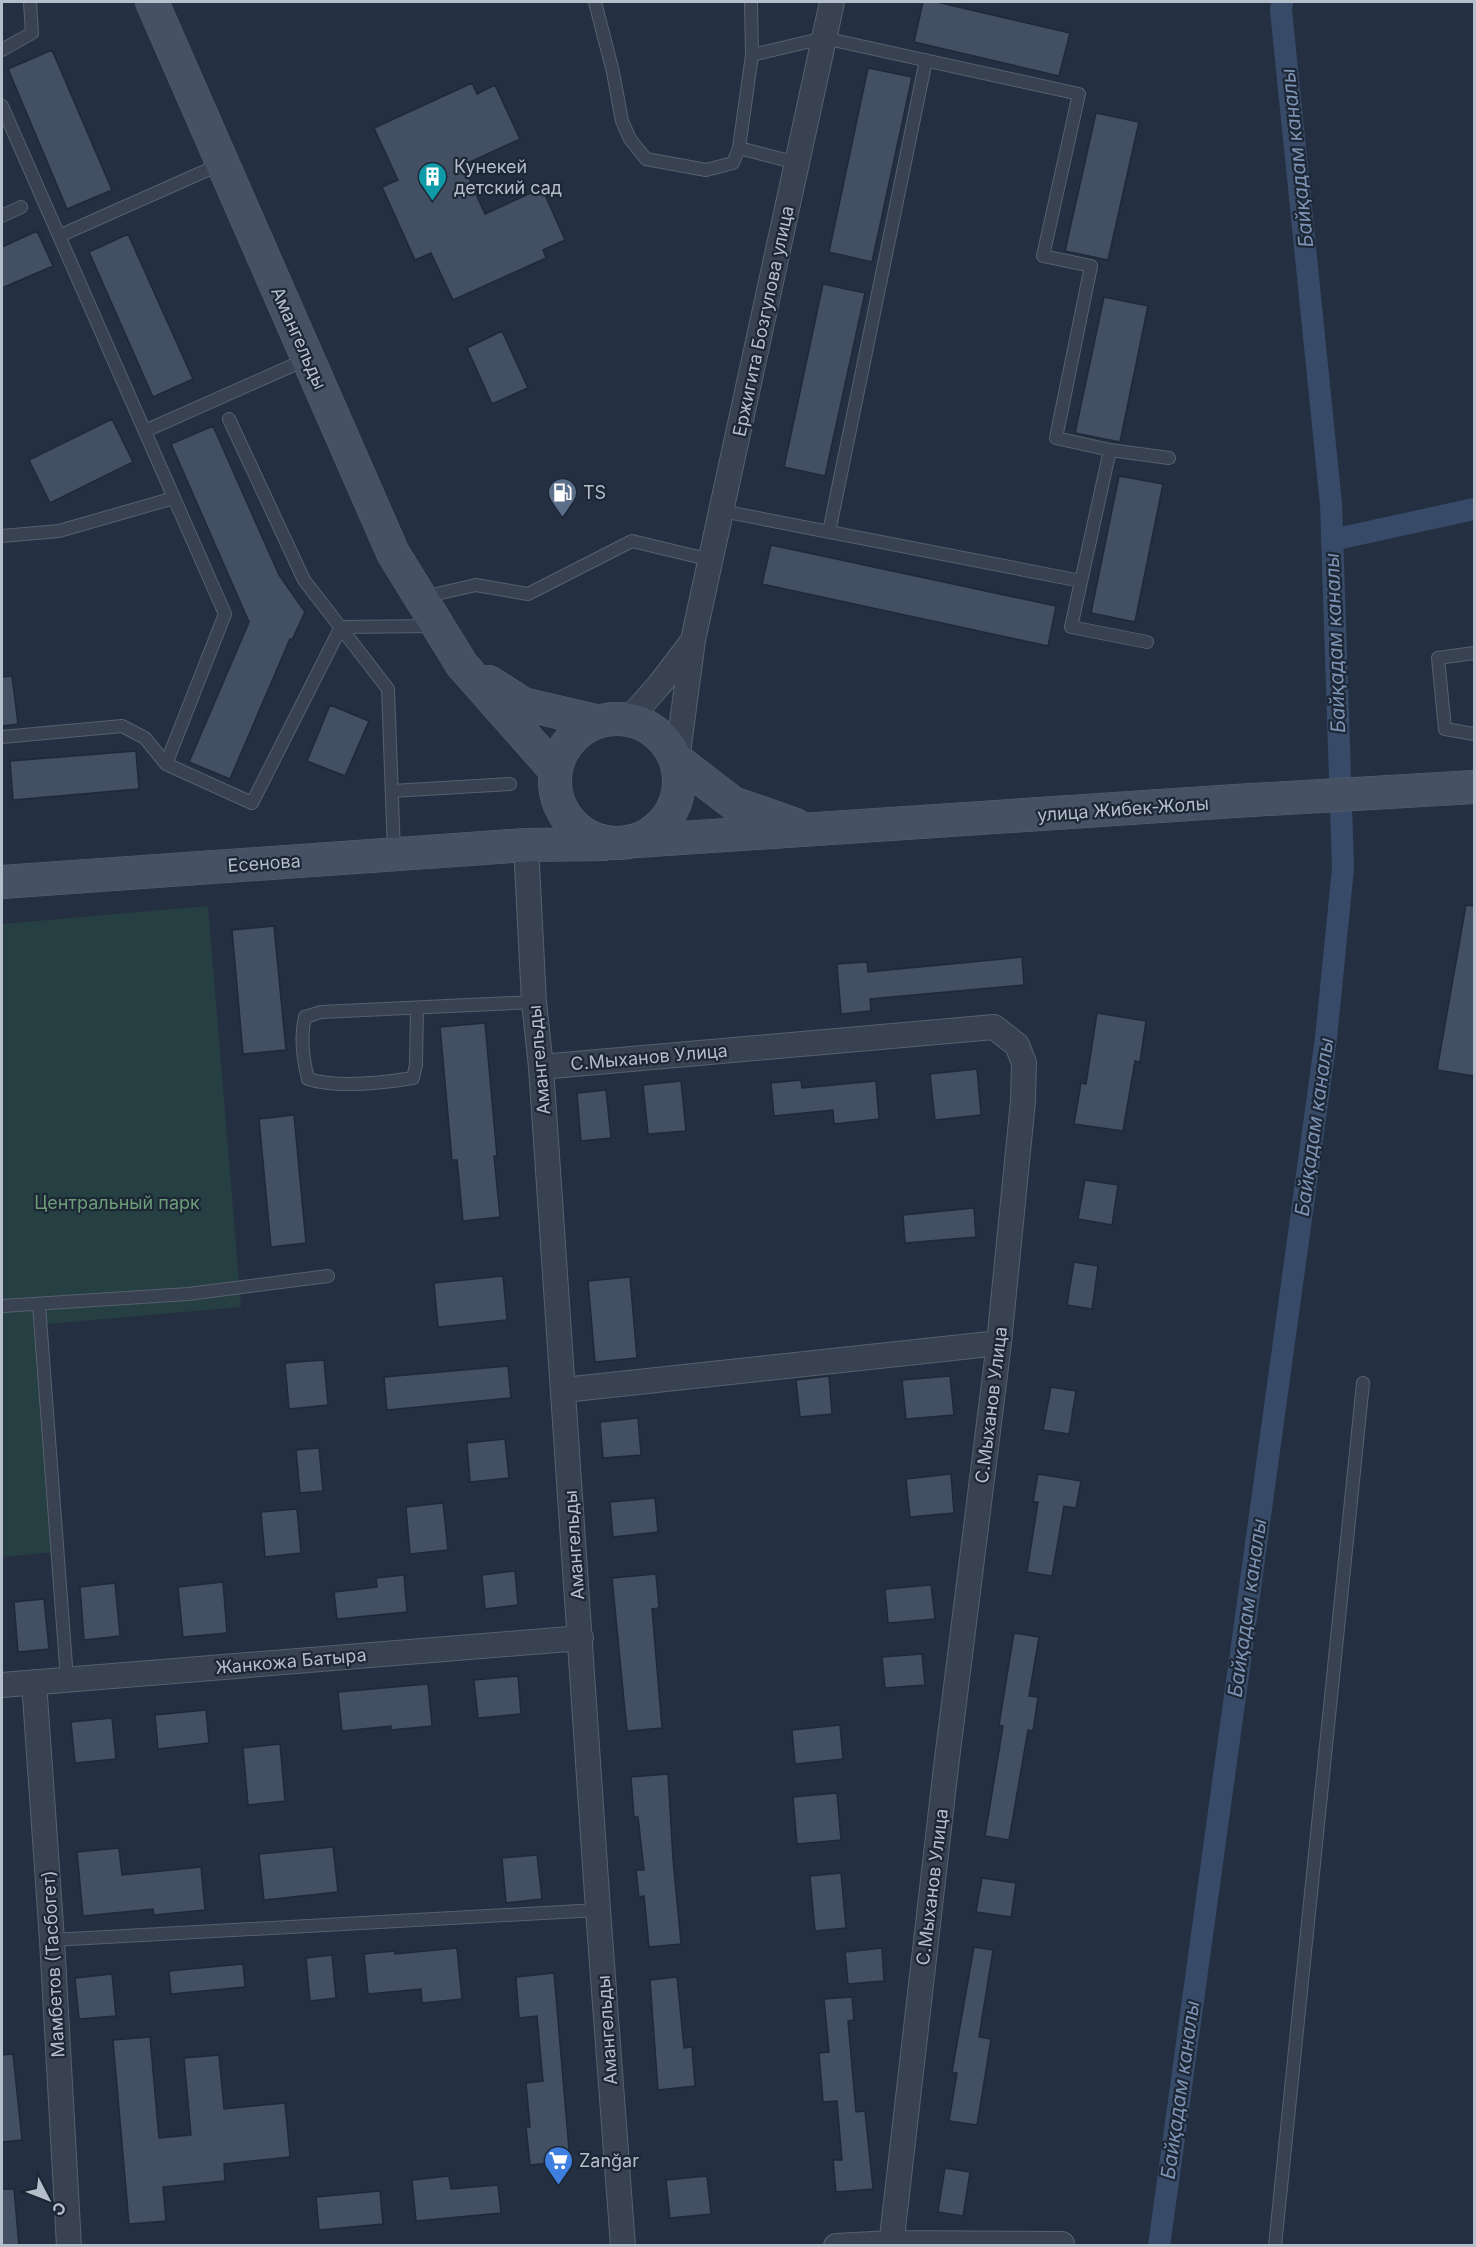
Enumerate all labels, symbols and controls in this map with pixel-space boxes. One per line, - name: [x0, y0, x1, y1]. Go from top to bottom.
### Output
- water label: Байқадам каналы: [1276, 67, 1318, 249]
- place label: Кунекей детский сад: [454, 156, 562, 198]
- building icon: Кунекей детский сад: [417, 160, 449, 202]
- street label: Ержигита Бозгулова улица: [728, 204, 798, 438]
- street label: Амангельды: [267, 283, 331, 393]
- fuel station icon: TS: [546, 476, 578, 518]
- place label: TS: [583, 482, 606, 503]
- water label: Байқадам каналы: [1320, 552, 1350, 733]
- street label: улица Жибек-Жолы: [1037, 793, 1209, 825]
- street label: Есенова: [227, 850, 301, 876]
- street label: Амангельды: [524, 1004, 554, 1116]
- water label: Байқадам каналы: [1290, 1036, 1338, 1218]
- street label: С.Мыханов Улица: [570, 1040, 728, 1074]
- park label: Центральный парк: [34, 1192, 200, 1213]
- street label: С.Мыханов Улица: [971, 1325, 1011, 1485]
- street label: Амангельды: [560, 1489, 588, 1601]
- water label: Байқадам каналы: [1223, 1517, 1271, 1699]
- street label: Жанкожа Батыра: [215, 1644, 367, 1678]
- street label: С.Мыханов Улица: [912, 1807, 952, 1967]
- street label: Мамбетов (Тасбогет): [38, 1870, 68, 2058]
- street label: Амангельды: [593, 1974, 621, 2086]
- water label: Байқадам каналы: [1156, 1999, 1204, 2181]
- supermarket icon: Zanğar: [542, 2144, 574, 2186]
- place label: Zanğar: [579, 2150, 639, 2171]
- north arrow: [18, 2169, 78, 2229]
- text: С: [48, 2198, 71, 2220]

